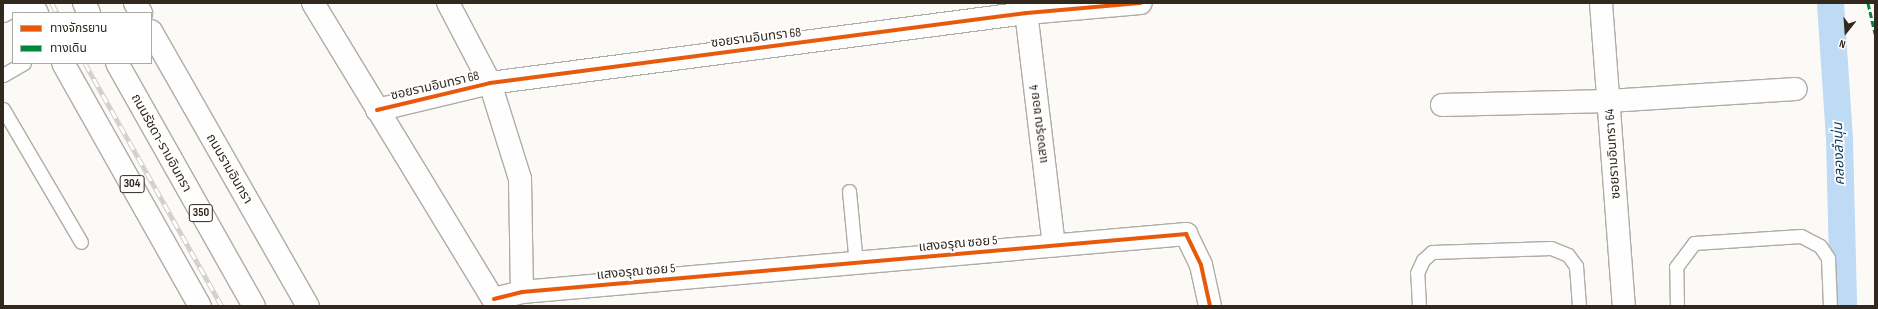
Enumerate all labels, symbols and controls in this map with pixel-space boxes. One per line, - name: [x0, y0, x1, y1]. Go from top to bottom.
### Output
- legend: [12, 12, 152, 64]
- north arrow: [1826, 12, 1866, 52]
- text: ทางจักรยาน: [50, 21, 107, 36]
- street label: ซอยรามอินทรา 68: [710, 25, 802, 51]
- text: N: [1838, 37, 1847, 51]
- text: ทางเดิน: [50, 41, 87, 56]
- street label: ซอยรามอินทรา 68: [389, 68, 481, 104]
- street label: แสงอรุณ ซอย 4: [1026, 84, 1052, 164]
- street label: ถนนรัชดา-รามอินทรา: [128, 91, 194, 195]
- street label: ซอยรามอินทรา 64: [1602, 108, 1624, 200]
- water label: คลองลำนุ่น: [1830, 122, 1848, 186]
- street label: ถนนรามอินทรา: [203, 131, 255, 207]
- road number: 304: [119, 174, 145, 194]
- road number: 350: [188, 203, 214, 223]
- street label: แสงอรุณ ซอย 5: [918, 233, 998, 255]
- street label: แสงอรุณ ซอย 5: [596, 261, 676, 283]

